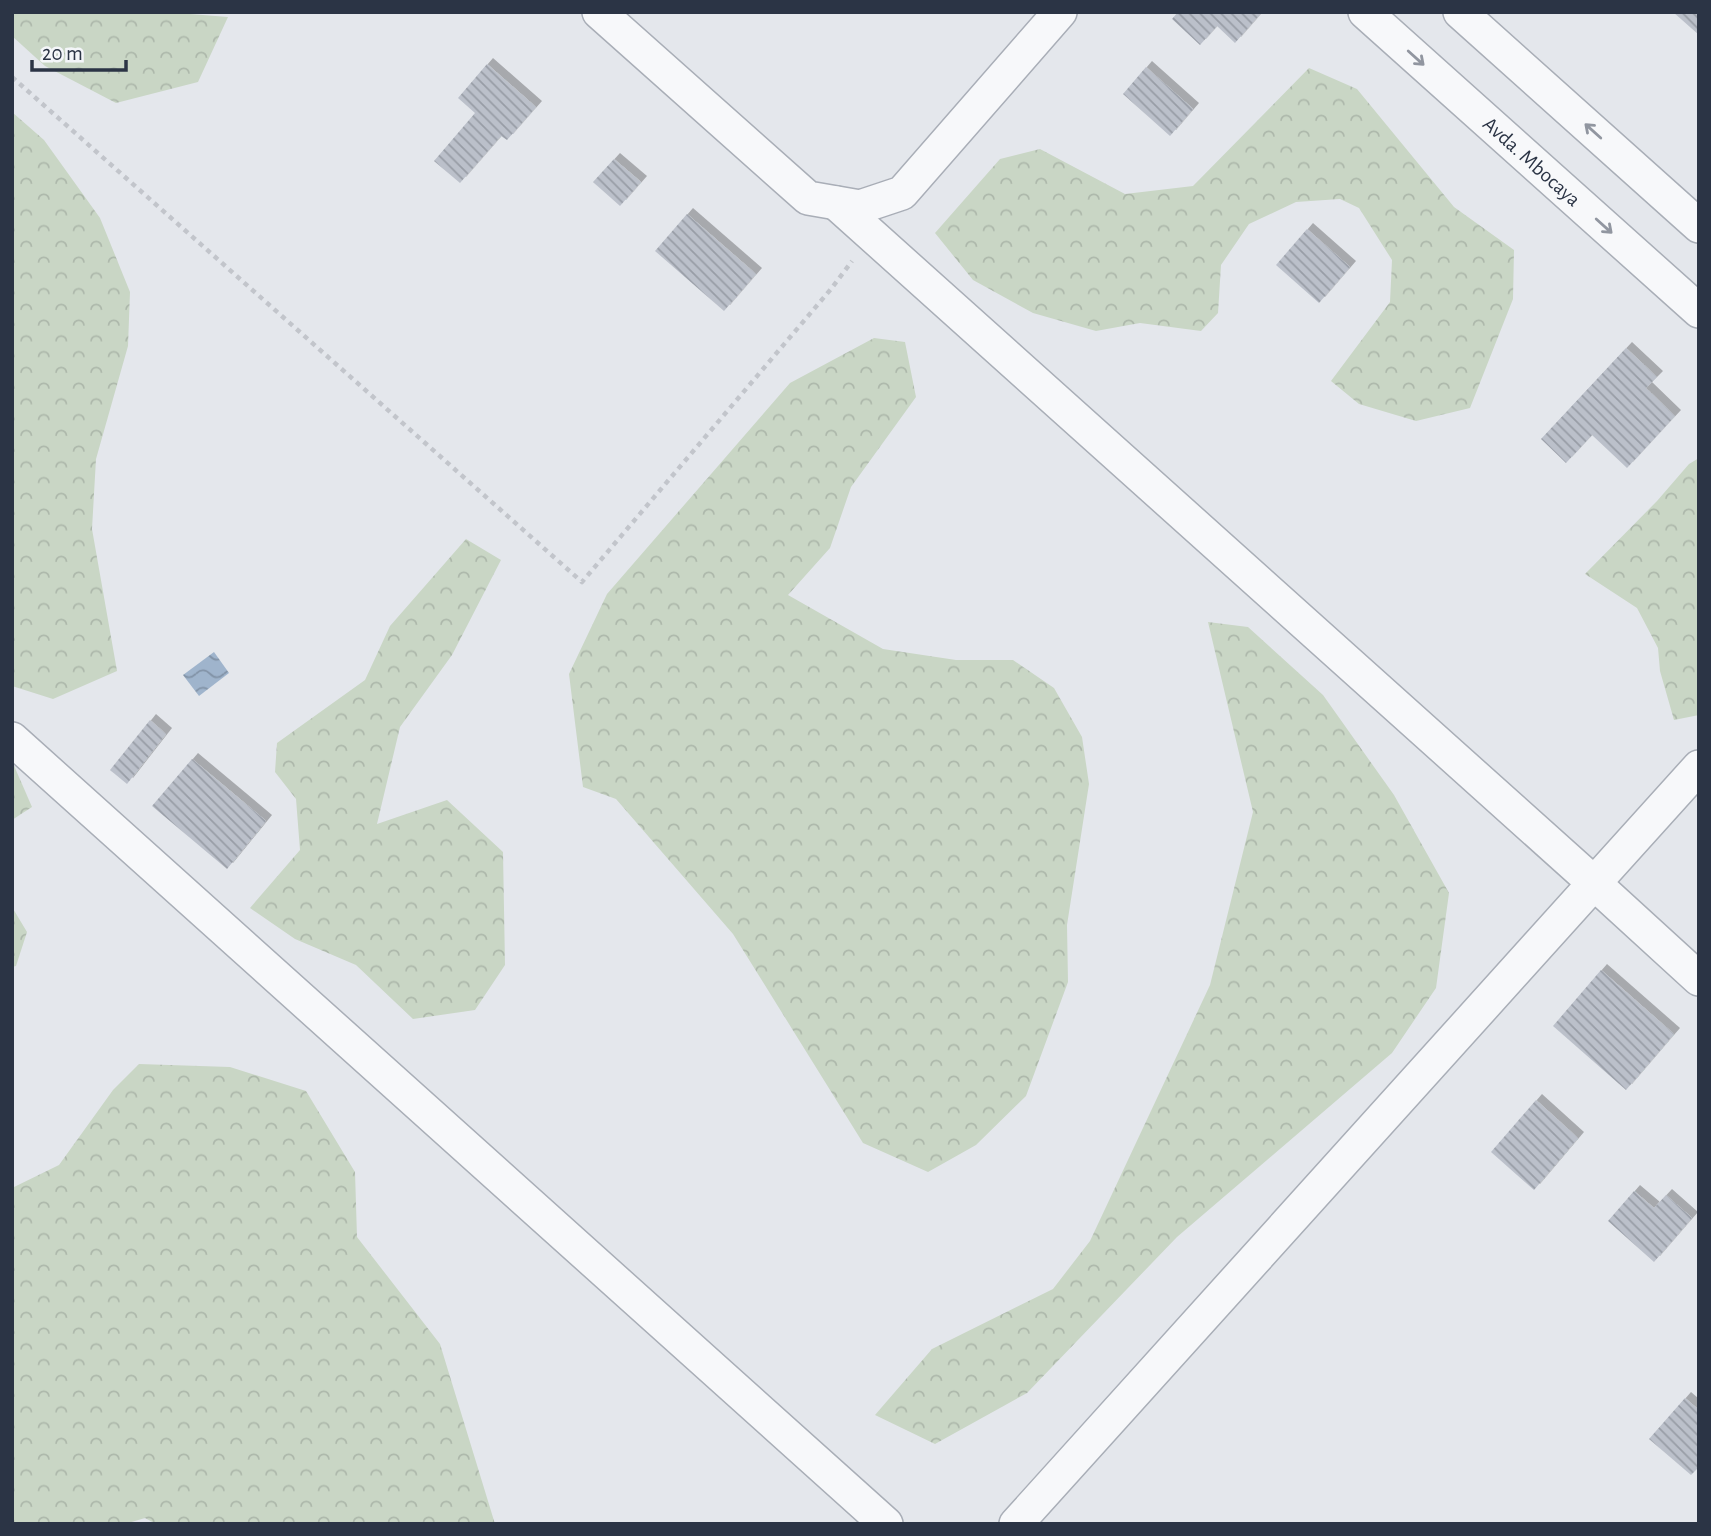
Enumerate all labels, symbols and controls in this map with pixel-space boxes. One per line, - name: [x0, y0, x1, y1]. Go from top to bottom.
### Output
- scale bar: [32, 28, 126, 72]
- text: 20 m: [42, 43, 83, 64]
- one-way arrow: [1407, 50, 1425, 66]
- street label: Avda. Mbocaya: [1479, 113, 1584, 211]
- one-way arrow: [1584, 123, 1602, 139]
- one-way arrow: [1594, 218, 1612, 234]

